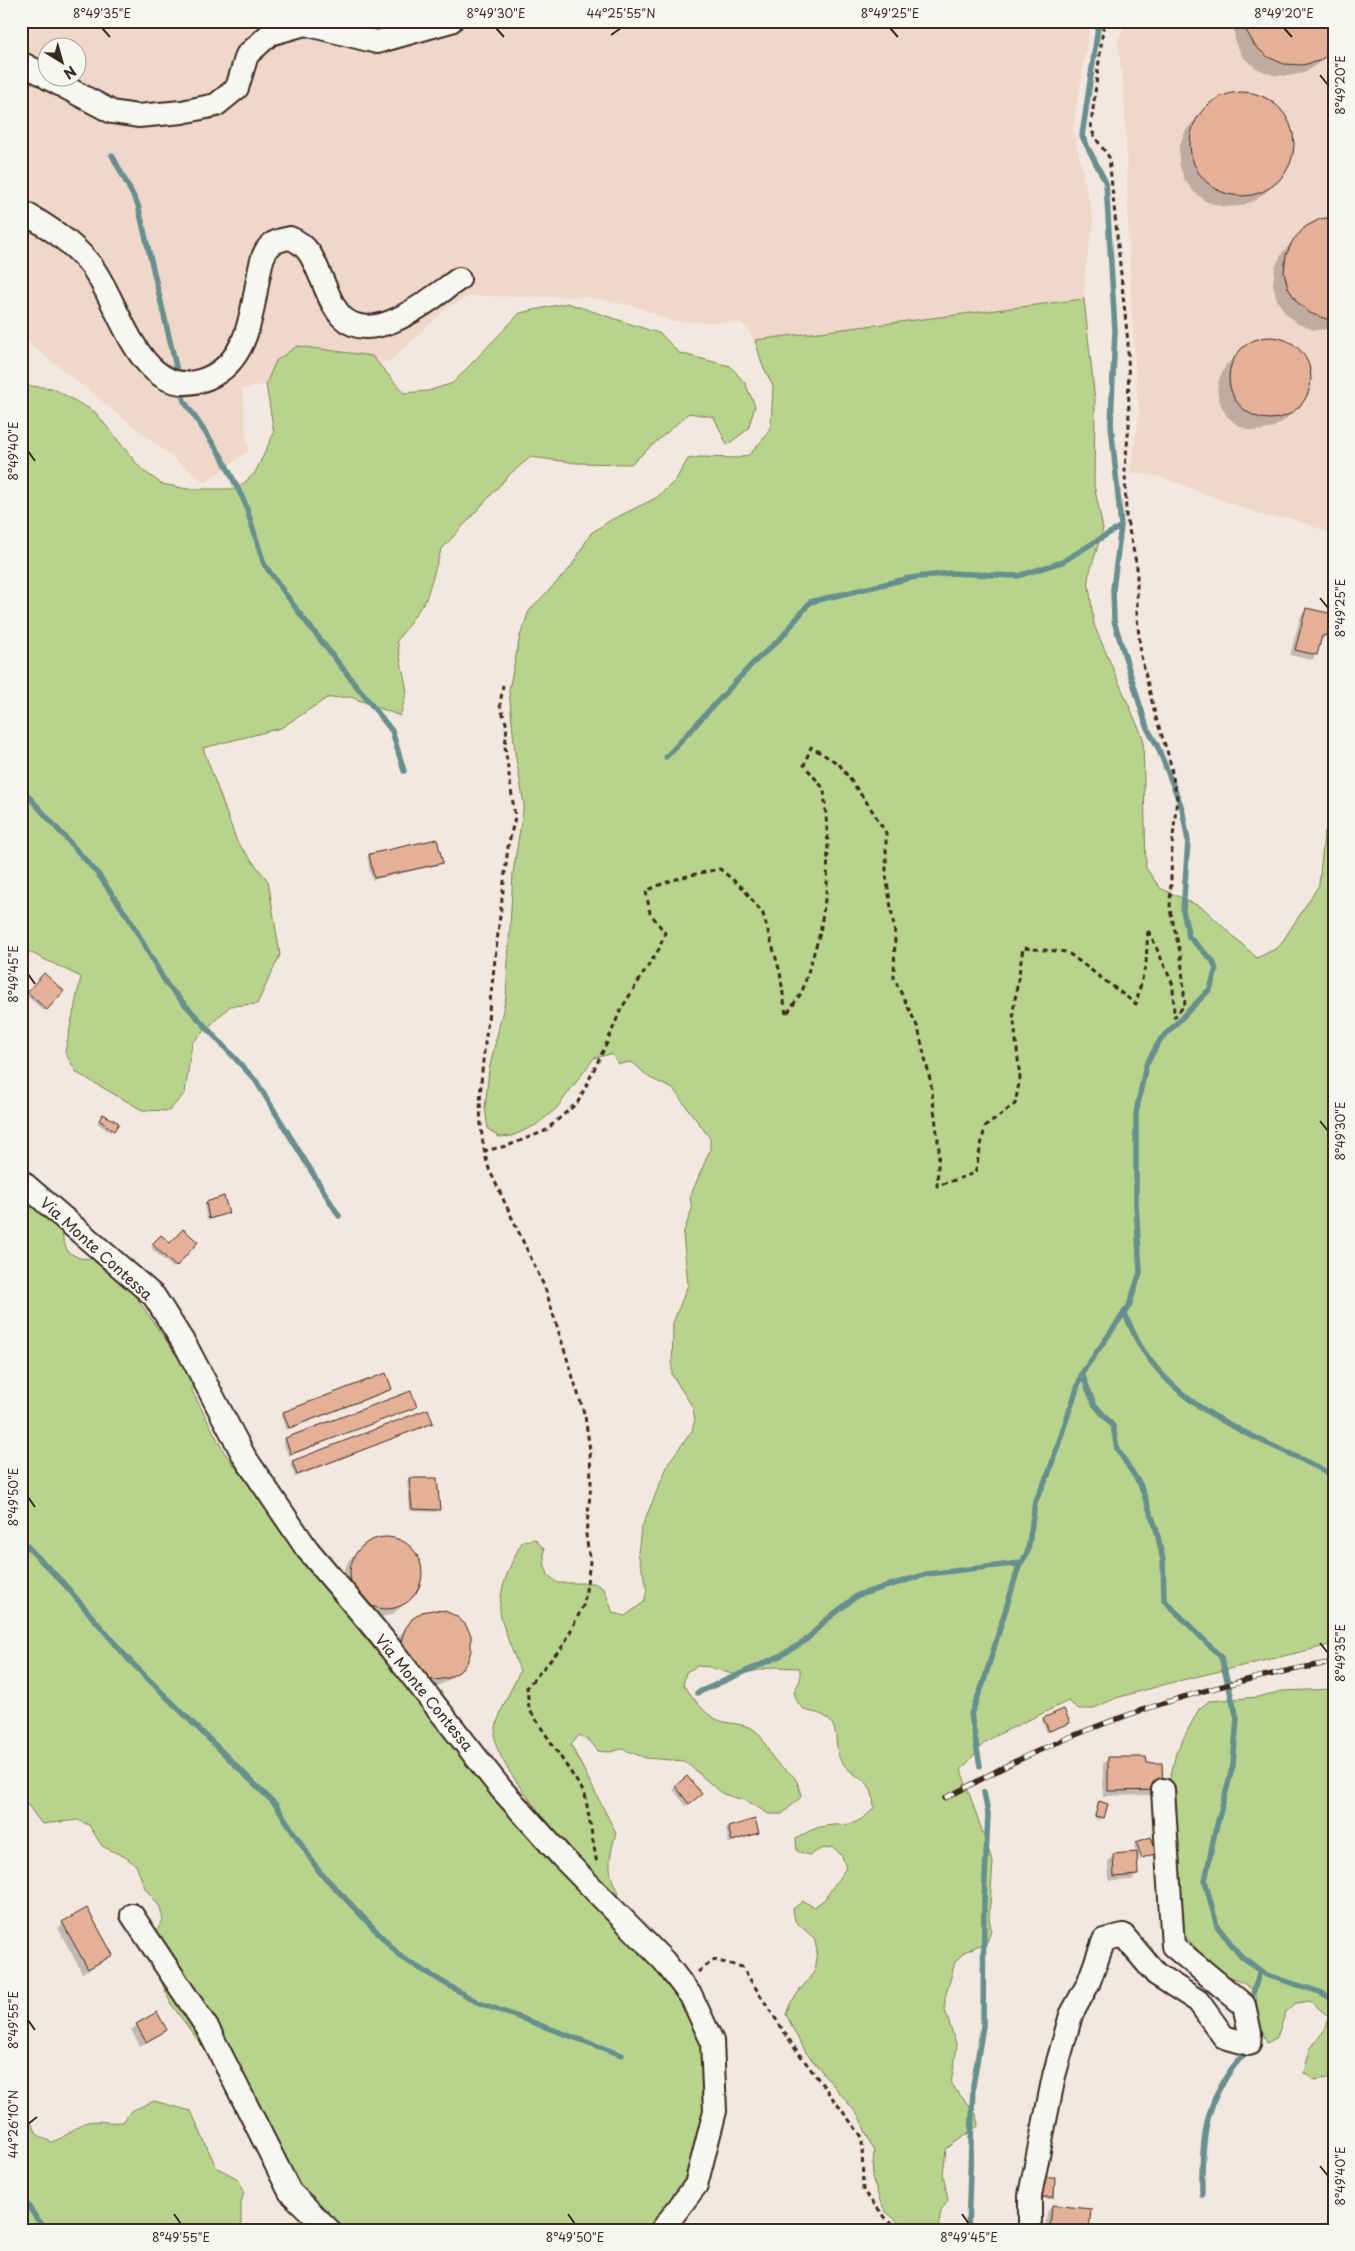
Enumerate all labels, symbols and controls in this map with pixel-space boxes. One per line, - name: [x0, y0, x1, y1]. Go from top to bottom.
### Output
- text: 8°49'35"E: [73, 4, 131, 22]
- text: 8°49'30"E: [466, 4, 526, 22]
- text: 44°25'55"N: [586, 4, 656, 22]
- text: 8°49'25"E: [861, 4, 919, 22]
- text: 8°49'20"E: [1254, 4, 1314, 22]
- north arrow: [38, 38, 88, 88]
- text: 8°49'20"E: [1331, 55, 1349, 115]
- text: N: [59, 61, 81, 85]
- text: 8°49'40"E: [4, 422, 22, 480]
- text: 8°49'25"E: [1331, 579, 1349, 637]
- text: 8°49'45"E: [4, 945, 22, 1003]
- text: 8°49'30"E: [1331, 1101, 1349, 1161]
- street label: Via Monte Contessa: [35, 1191, 159, 1305]
- text: 8°49'50"E: [4, 1468, 22, 1526]
- text: 8°49'35"E: [1331, 1624, 1349, 1682]
- street label: Via Monte Contessa: [370, 1628, 480, 1756]
- text: 8°49'55"E: [4, 1991, 22, 2049]
- text: 44°26'10"N: [4, 2090, 22, 2158]
- text: 8°49'40"E: [1331, 2147, 1349, 2205]
- text: 8°49'55"E: [152, 2228, 210, 2246]
- text: 8°49'50"E: [546, 2228, 604, 2246]
- text: 8°49'45"E: [940, 2228, 998, 2246]

